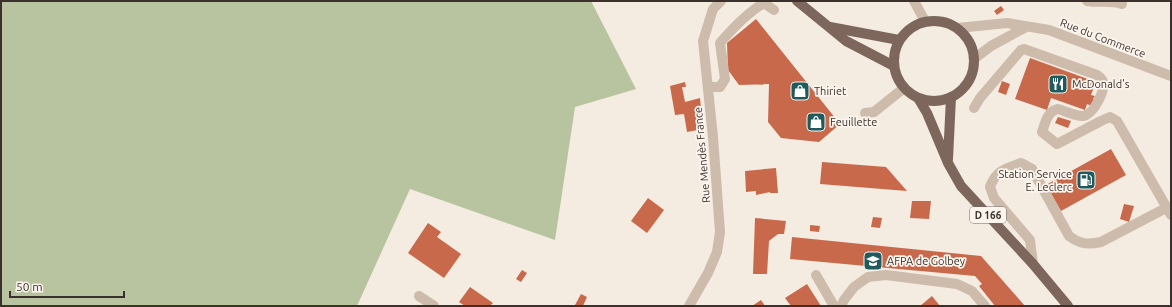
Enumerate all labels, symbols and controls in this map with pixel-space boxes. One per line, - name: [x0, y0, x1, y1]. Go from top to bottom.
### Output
- street label: Rue du Commerce: [1059, 16, 1147, 60]
- restaurant icon: McDonald's: [1047, 73, 1069, 95]
- place label: McDonald's: [1072, 78, 1130, 90]
- shop icon: Thiriet: [789, 80, 811, 102]
- place label: Thiriet: [814, 85, 847, 97]
- street label: Rue Mendès France: [692, 107, 712, 203]
- shop icon: Feuillette: [805, 111, 827, 133]
- place label: Feuillette: [830, 116, 877, 128]
- place label: Station Service E. Leclerc: [999, 168, 1072, 193]
- fuel station icon: Station Service E. Leclerc: [1075, 169, 1097, 191]
- road number: D 166: [970, 207, 1006, 223]
- school or university icon: AFPA de Golbey: [862, 250, 884, 272]
- place label: AFPA de Golbey: [887, 255, 966, 267]
- scale bar: [10, 273, 124, 299]
- text: 50 m: [16, 280, 43, 293]

